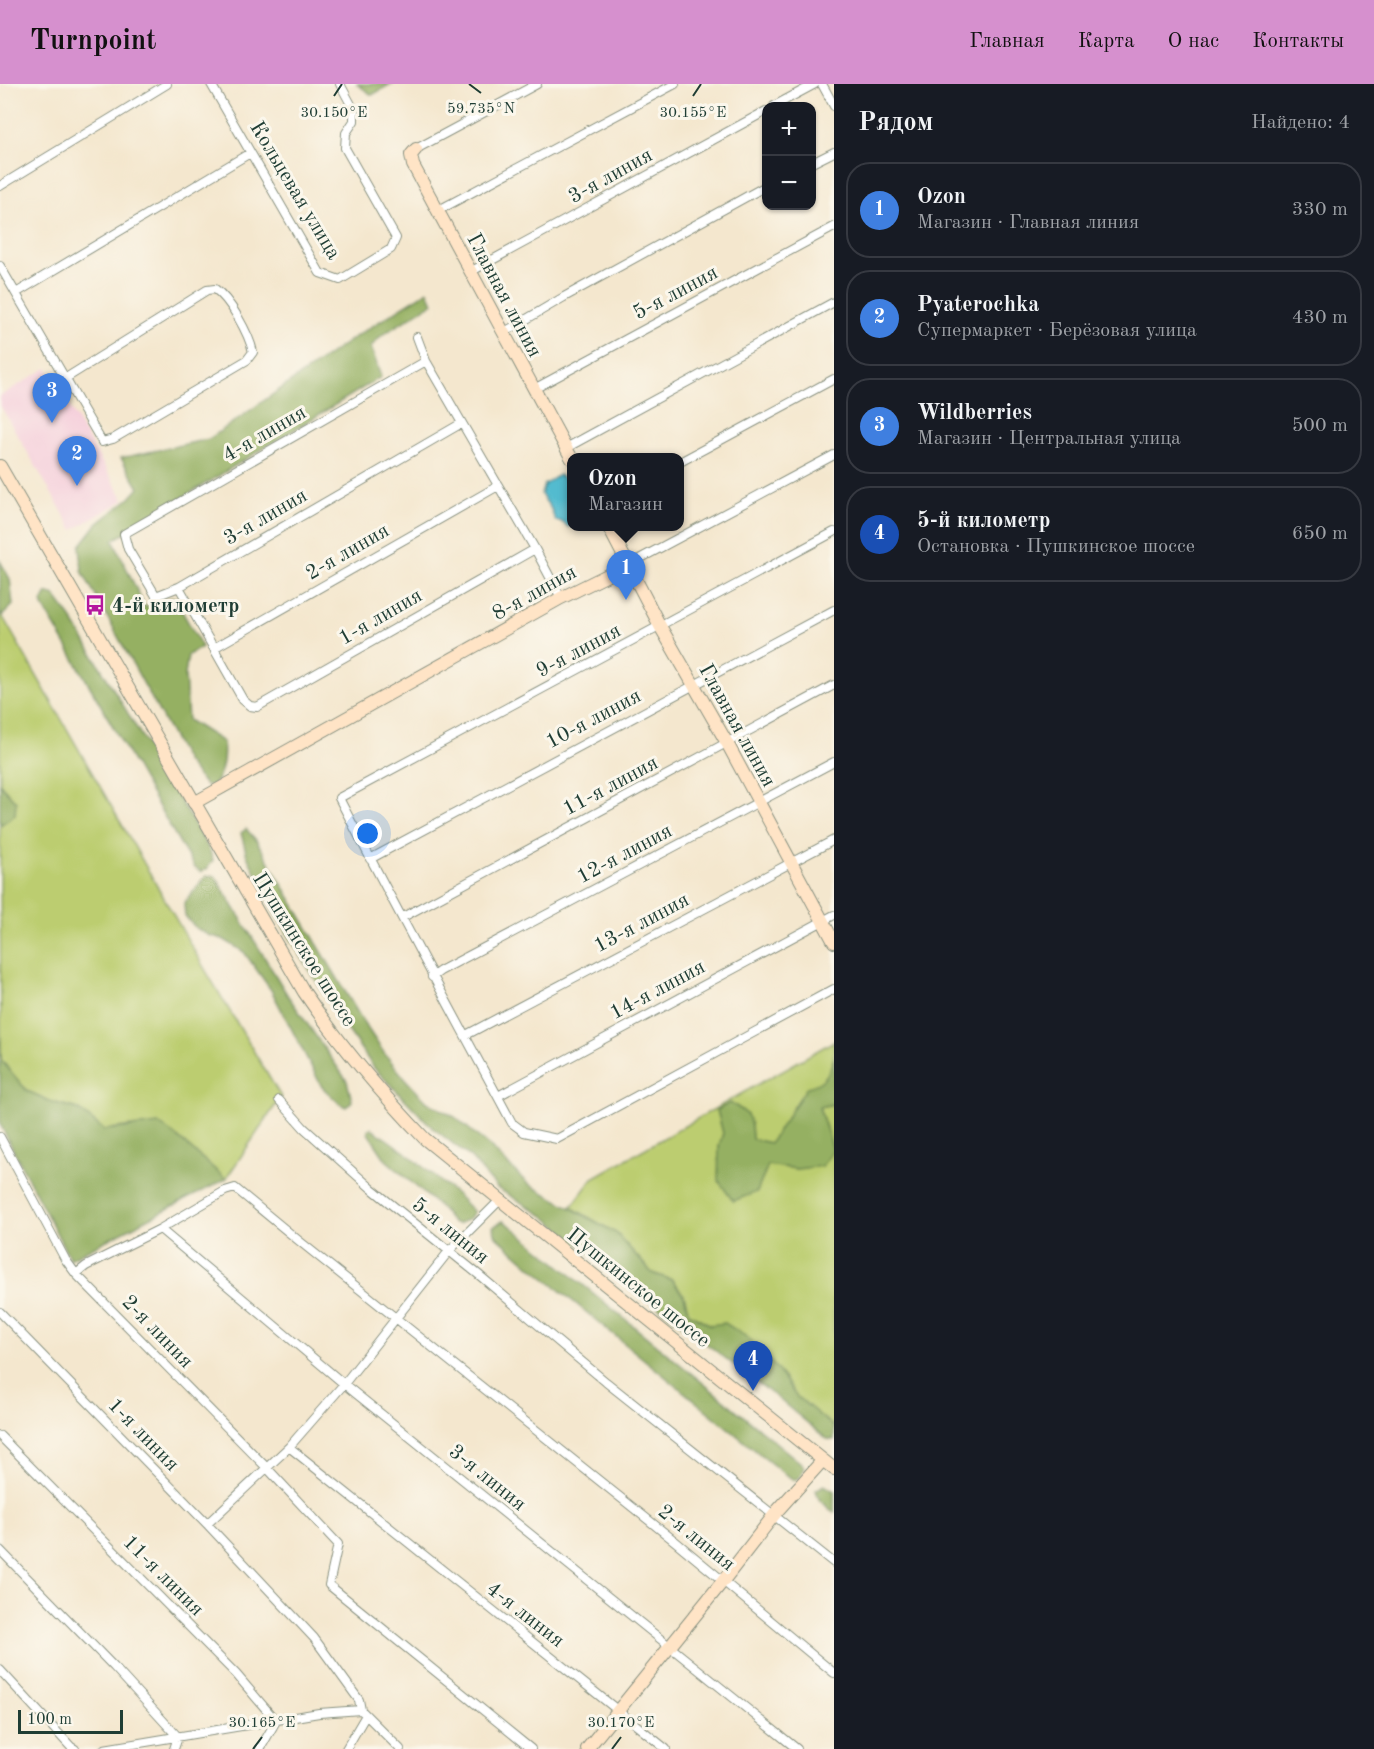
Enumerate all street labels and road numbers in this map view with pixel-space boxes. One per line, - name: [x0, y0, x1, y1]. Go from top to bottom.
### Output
- street label: Кольцевая улица: [245, 118, 344, 264]
- street label: 3-я линия: [565, 145, 656, 208]
- street label: Главная линия: [462, 230, 545, 361]
- street label: 5-я линия: [630, 262, 721, 324]
- street label: 4-я линия: [220, 402, 310, 466]
- street label: 3-я линия: [221, 485, 311, 549]
- street label: 2-я линия: [303, 520, 393, 584]
- street label: 8-я линия: [489, 562, 580, 625]
- street label: 1-я линия: [336, 585, 426, 649]
- street label: 9-я линия: [533, 620, 624, 682]
- street label: Главная линия: [694, 661, 779, 791]
- street label: 10-я линия: [543, 685, 645, 753]
- street label: 11-я линия: [560, 752, 662, 820]
- street label: 12-я линия: [574, 820, 676, 888]
- street label: Пушкинское шоссе: [248, 869, 360, 1030]
- street label: 13-я линия: [591, 889, 693, 957]
- street label: 14-я линия: [607, 956, 709, 1024]
- street label: 5-я линия: [408, 1194, 493, 1268]
- street label: Пушкинское шоссе: [563, 1224, 713, 1352]
- street label: 2-я линия: [117, 1292, 197, 1373]
- street label: 1-я линия: [103, 1395, 183, 1476]
- street label: 3-я линия: [445, 1441, 530, 1515]
- street label: 2-я линия: [654, 1501, 739, 1575]
- street label: 11-я линия: [119, 1532, 207, 1620]
- street label: 4-я линия: [482, 1578, 568, 1652]

